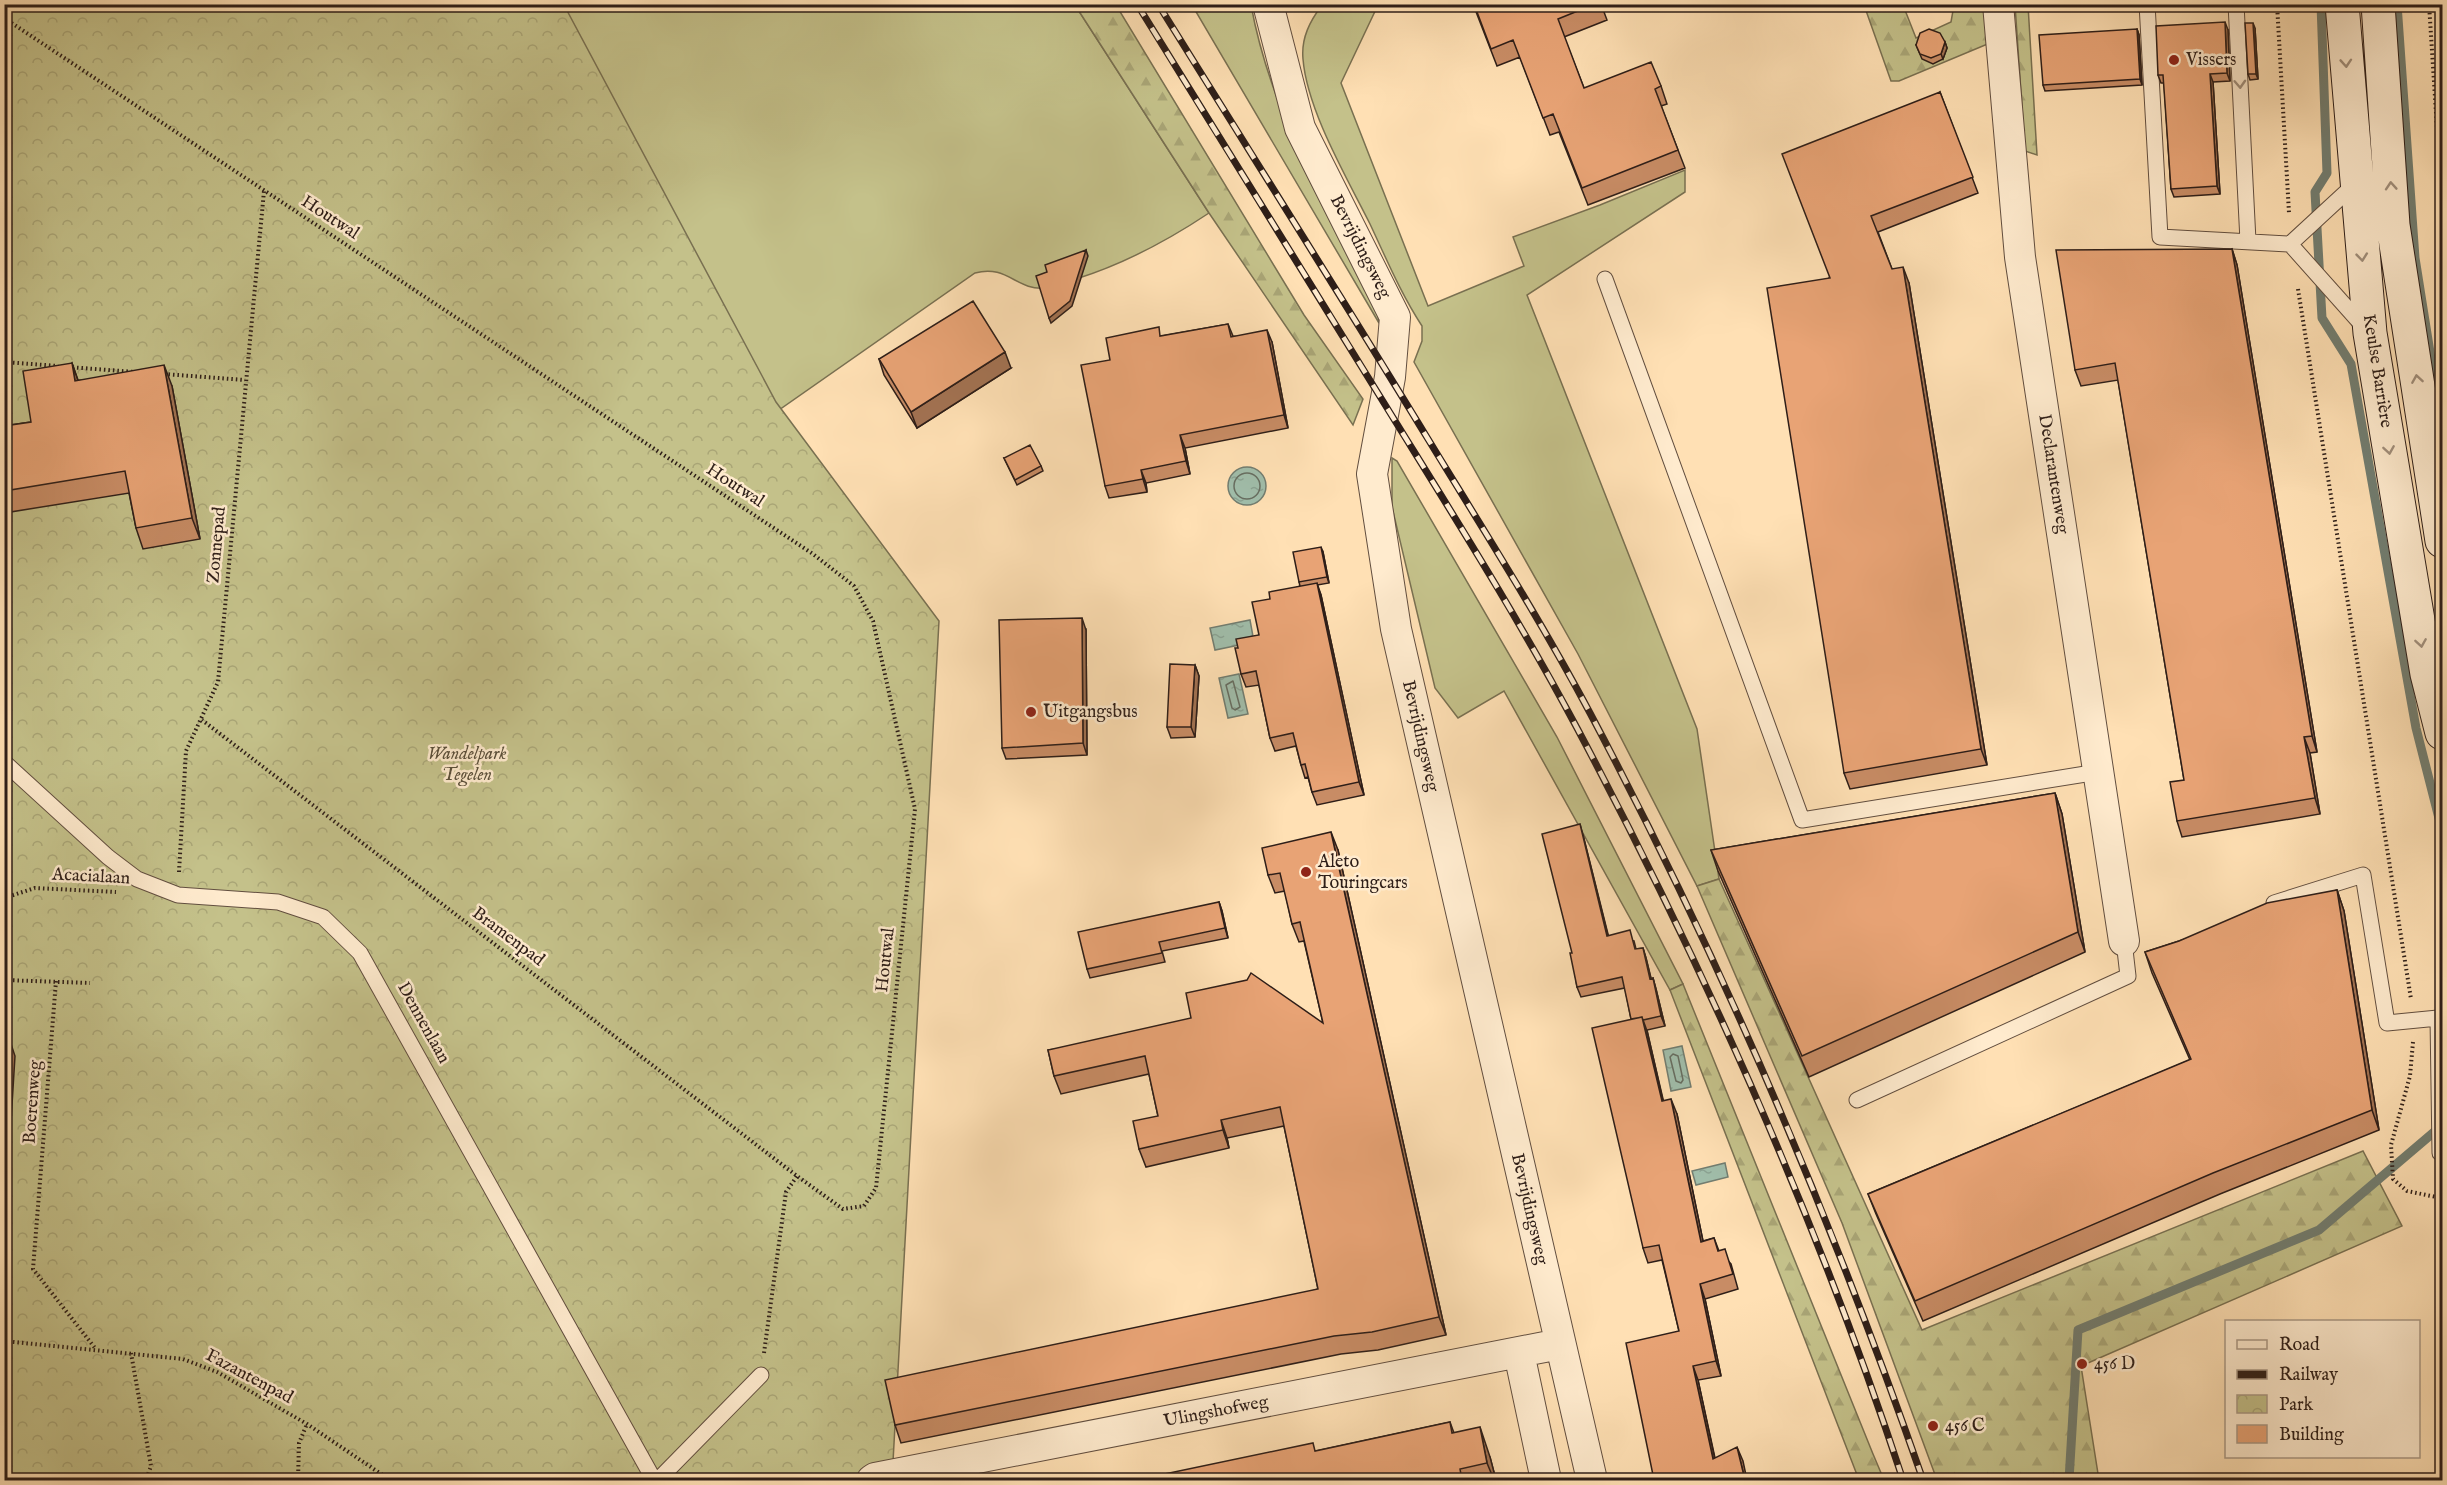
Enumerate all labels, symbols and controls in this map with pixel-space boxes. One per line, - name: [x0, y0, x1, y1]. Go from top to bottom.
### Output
- place label: Vissers: [2185, 49, 2236, 72]
- marker: Vissers: [2167, 53, 2181, 67]
- one-way arrow: [2339, 58, 2352, 67]
- one-way arrow: [2234, 79, 2247, 88]
- one-way arrow: [2384, 182, 2397, 191]
- street label: Houtwal: [297, 191, 364, 245]
- street label: Bevrijdingsweg: [1324, 191, 1396, 303]
- one-way arrow: [2356, 253, 2368, 262]
- street label: Keulse Barrière: [2357, 312, 2397, 430]
- one-way arrow: [2412, 375, 2424, 384]
- street label: Declarantenweg: [2032, 413, 2074, 536]
- one-way arrow: [2383, 446, 2395, 455]
- street label: Houtwal: [702, 459, 769, 513]
- street label: Zonnepad: [202, 505, 232, 584]
- one-way arrow: [2415, 638, 2427, 647]
- street label: Bevrijdingsweg: [1396, 678, 1444, 794]
- place label: Uitgangsbus: [1043, 701, 1138, 724]
- marker: Uitgangsbus: [1024, 705, 1038, 719]
- park label: Wandelpark Tegelen: [428, 743, 506, 787]
- place label: Aleto Touringcars: [1317, 851, 1408, 895]
- street label: Acacialaan: [50, 863, 131, 891]
- marker: Aleto Touringcars: [1299, 865, 1313, 879]
- street label: Bramenpad: [467, 902, 549, 972]
- street label: Houtwal: [871, 926, 901, 993]
- street label: Dennenlaan: [391, 978, 455, 1068]
- street label: Boerenweg: [19, 1059, 47, 1145]
- street label: Bevrijdingsweg: [1505, 1151, 1553, 1267]
- legend: [2225, 1320, 2420, 1458]
- text: Road: [2279, 1334, 2320, 1357]
- street label: Fazantenpad: [201, 1344, 297, 1410]
- place label: 456 D: [2094, 1353, 2135, 1376]
- marker: 456 D: [2075, 1357, 2089, 1371]
- text: Railway: [2279, 1364, 2338, 1387]
- street label: Ulingshofweg: [1162, 1391, 1271, 1433]
- text: Park: [2279, 1394, 2314, 1417]
- place label: 456 C: [1945, 1415, 1985, 1438]
- marker: 456 C: [1926, 1419, 1940, 1433]
- text: Building: [2279, 1424, 2344, 1447]

